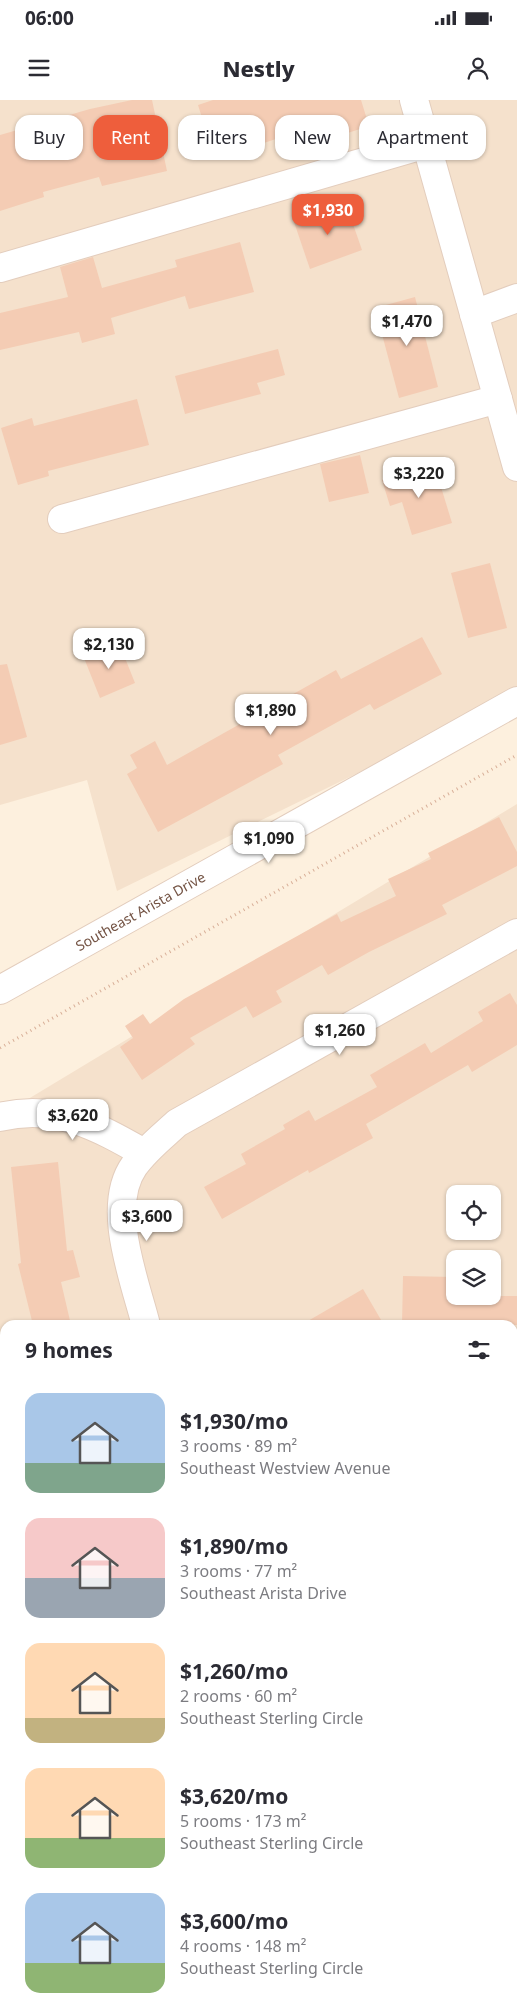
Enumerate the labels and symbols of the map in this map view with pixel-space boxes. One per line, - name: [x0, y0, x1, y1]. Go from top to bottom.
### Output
- pin: $1,930: [287, 194, 369, 236]
- pin: $1,470: [366, 304, 448, 347]
- pin: $3,220: [378, 456, 460, 499]
- pin: $2,130: [68, 628, 150, 670]
- pin: $1,890: [230, 694, 312, 736]
- pin: $1,090: [228, 822, 310, 864]
- street label: Southeast Arista Drive: [72, 867, 209, 955]
- pin: $1,260: [299, 1014, 381, 1056]
- pin: $3,620: [32, 1098, 114, 1141]
- pin: $3,600: [106, 1200, 188, 1242]

